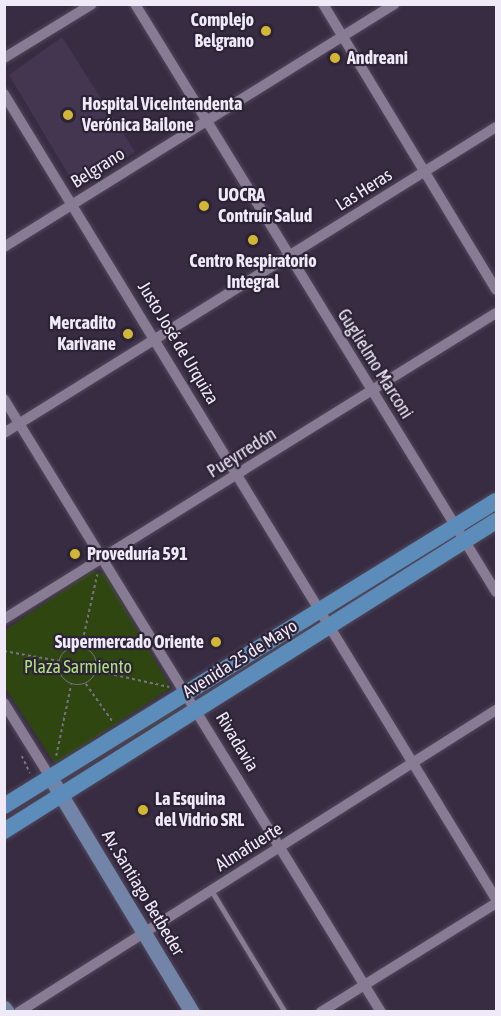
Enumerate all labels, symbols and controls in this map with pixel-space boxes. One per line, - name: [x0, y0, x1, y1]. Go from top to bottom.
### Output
- place label: Complejo Belgrano: [191, 10, 254, 52]
- marker: Complejo Belgrano: [259, 24, 273, 38]
- place label: Andreani: [347, 47, 408, 69]
- marker: Andreani: [328, 51, 342, 65]
- place label: Hospital Viceintendenta Verónica Bailone: [82, 94, 242, 136]
- marker: Hospital Viceintendenta Verónica Bailone: [59, 106, 77, 124]
- street label: Belgrano: [67, 143, 129, 193]
- street label: Las Heras: [332, 164, 396, 216]
- place label: UOCRA Contruir Salud: [218, 185, 312, 228]
- marker: UOCRA Contruir Salud: [195, 197, 213, 215]
- marker: Centro Respiratorio Integral: [244, 231, 262, 249]
- place label: Centro Respiratorio Integral: [189, 251, 317, 294]
- street label: Justo José de Urquiza: [133, 278, 223, 408]
- street label: Guglielmo Marconi: [333, 305, 417, 423]
- place label: Mercadito Karivane: [49, 313, 116, 356]
- marker: Mercadito Karivane: [121, 327, 135, 341]
- street label: Pueyrredón: [203, 423, 281, 483]
- place label: Proveduría 591: [87, 543, 188, 565]
- marker: Proveduría 591: [68, 547, 82, 561]
- street label: Avenida 25 de Mayo: [179, 615, 301, 703]
- place label: Supermercado Oriente: [55, 631, 204, 653]
- marker: Supermercado Oriente: [209, 635, 223, 649]
- park label: Plaza Sarmiento: [24, 656, 132, 678]
- street label: Rivadavia: [211, 708, 263, 776]
- place label: La Esquina del Vidrio SRL: [155, 789, 244, 832]
- marker: La Esquina del Vidrio SRL: [136, 803, 150, 817]
- street label: Almafuerte: [211, 818, 287, 876]
- street label: Av. Santiago Betbeder: [97, 826, 189, 960]

